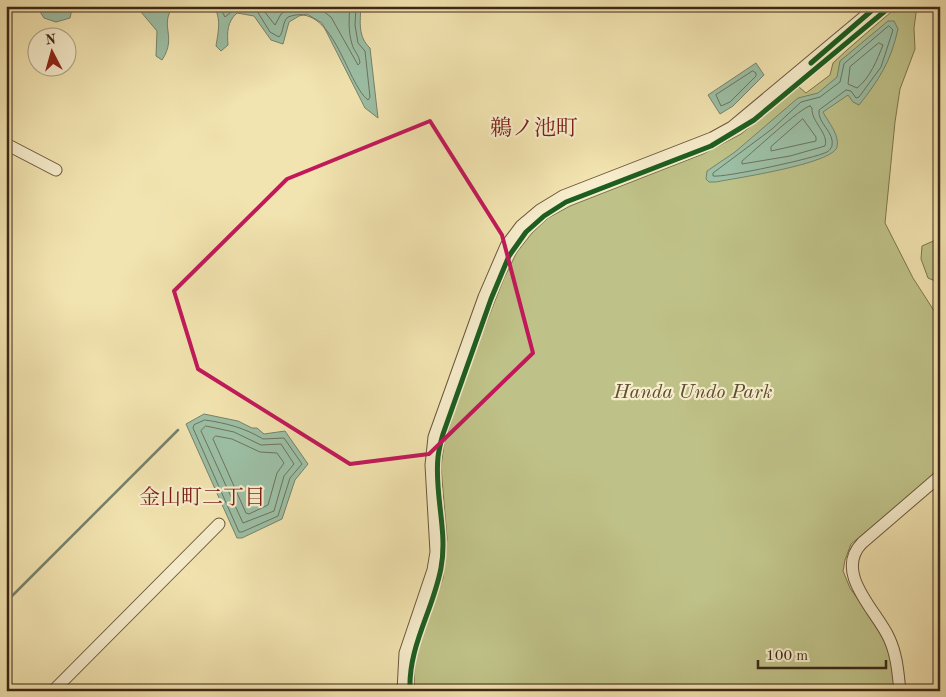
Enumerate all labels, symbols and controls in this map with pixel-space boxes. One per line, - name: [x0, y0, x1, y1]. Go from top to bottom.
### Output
- north arrow: [28, 28, 78, 78]
- text: N: [45, 33, 57, 48]
- district label: 鵜ノ池町: [490, 116, 578, 140]
- park label: Handa Undo Park: [613, 383, 773, 403]
- district label: 金山町二丁目: [139, 486, 265, 509]
- scale bar: [758, 637, 886, 669]
- text: 100 m: [766, 649, 808, 664]

